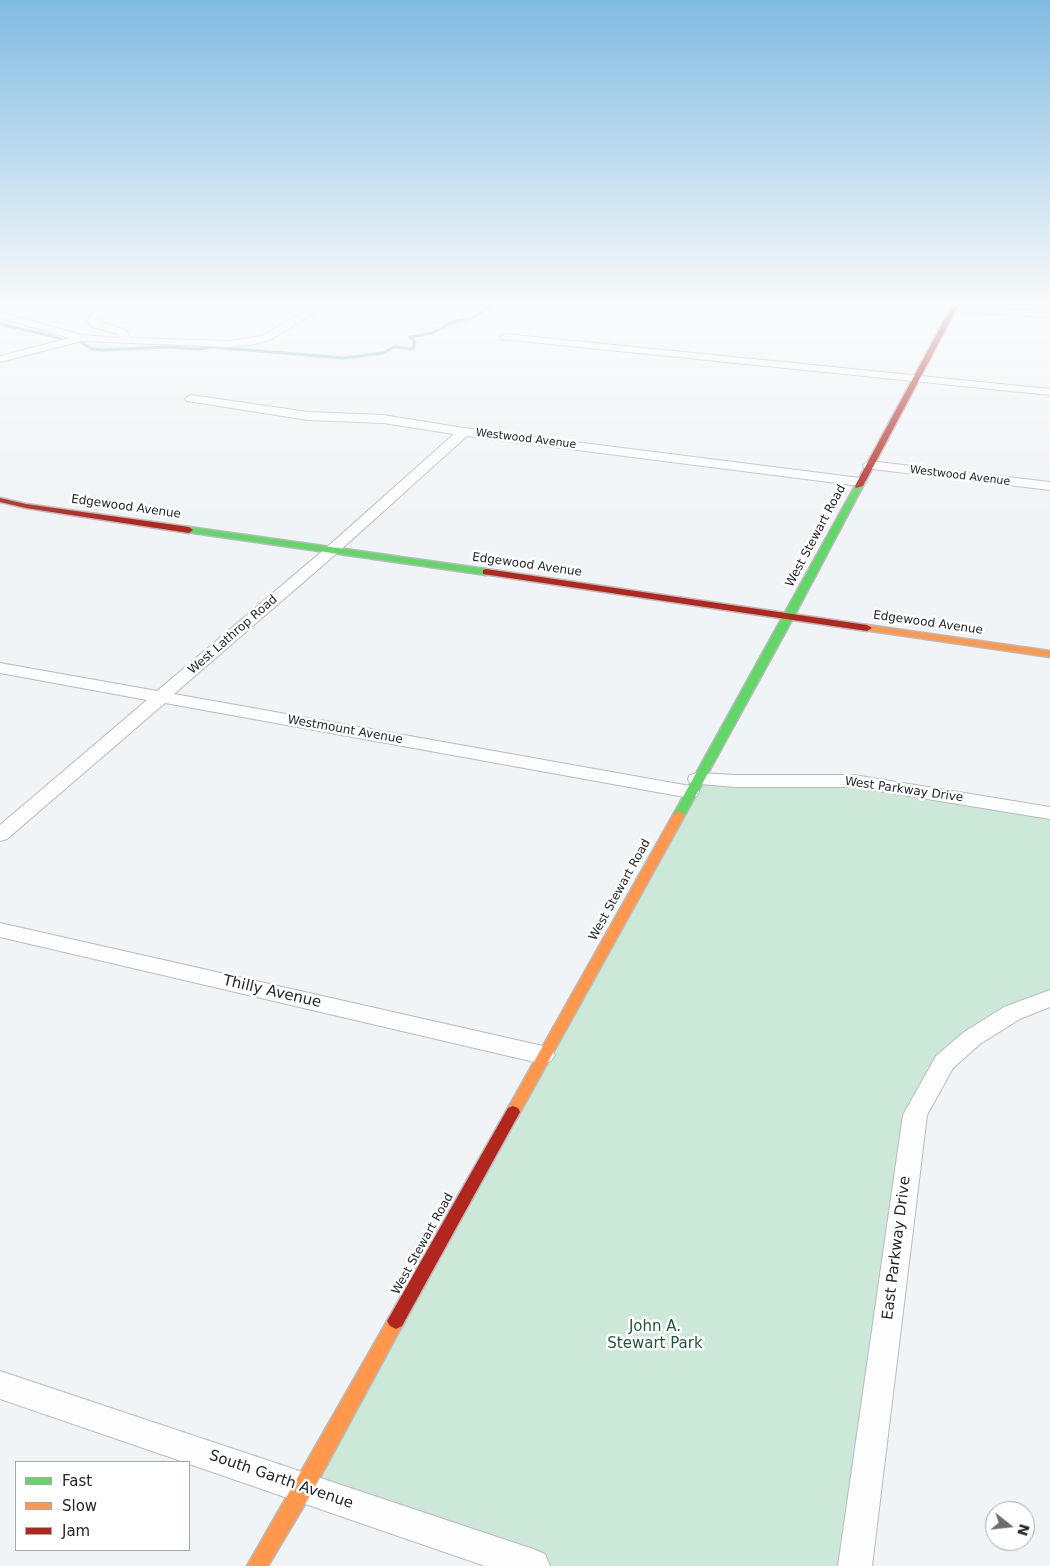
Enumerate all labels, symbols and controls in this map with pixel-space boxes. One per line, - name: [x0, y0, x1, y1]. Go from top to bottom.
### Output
- street label: Westwood Avenue: [475, 426, 577, 452]
- street label: Westwood Avenue: [909, 463, 1011, 489]
- street label: West Stewart Road: [783, 482, 849, 590]
- street label: Edgewood Avenue: [70, 492, 182, 522]
- street label: Edgewood Avenue: [471, 550, 583, 580]
- street label: West Lathrop Road: [186, 592, 280, 678]
- street label: Edgewood Avenue: [872, 608, 984, 638]
- street label: Westmount Avenue: [286, 713, 404, 747]
- street label: West Parkway Drive: [844, 775, 964, 805]
- street label: West Stewart Road: [586, 837, 654, 943]
- street label: Thilly Avenue: [221, 972, 323, 1012]
- street label: East Parkway Drive: [879, 1175, 915, 1321]
- street label: West Stewart Road: [389, 1191, 457, 1297]
- park label: John A. Stewart Park: [607, 1318, 703, 1353]
- street label: South Garth Avenue: [207, 1447, 355, 1513]
- legend: [15, 1461, 190, 1551]
- text: Fast: [62, 1472, 92, 1490]
- text: Slow: [62, 1497, 97, 1515]
- north arrow: [985, 1501, 1035, 1551]
- text: Jam: [62, 1522, 90, 1540]
- text: N: [1014, 1522, 1033, 1538]

